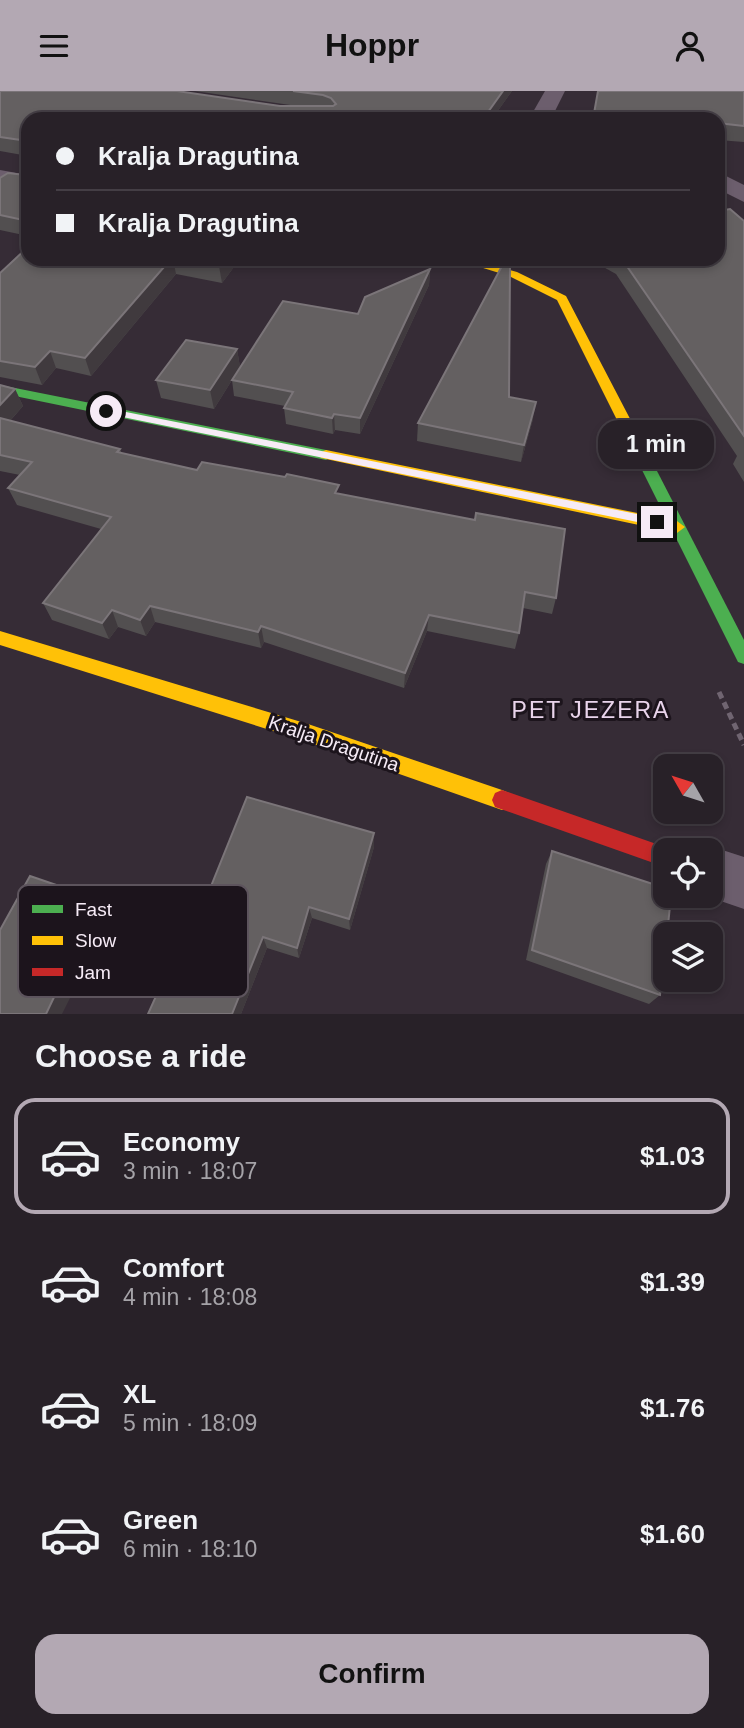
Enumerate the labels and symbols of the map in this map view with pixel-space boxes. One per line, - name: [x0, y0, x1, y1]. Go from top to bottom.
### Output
- route start: [90, 395, 122, 427]
- callout: 1 min: [599, 421, 715, 469]
- route end: [641, 506, 673, 538]
- district label: PET JEZERA: [512, 697, 670, 723]
- street label: Kralja Dragutina: [266, 711, 402, 776]
- north arrow: [653, 754, 723, 824]
- legend: [18, 885, 248, 997]
- text: Fast: [75, 899, 113, 920]
- text: Slow: [75, 930, 116, 951]
- text: Jam: [75, 962, 111, 983]

